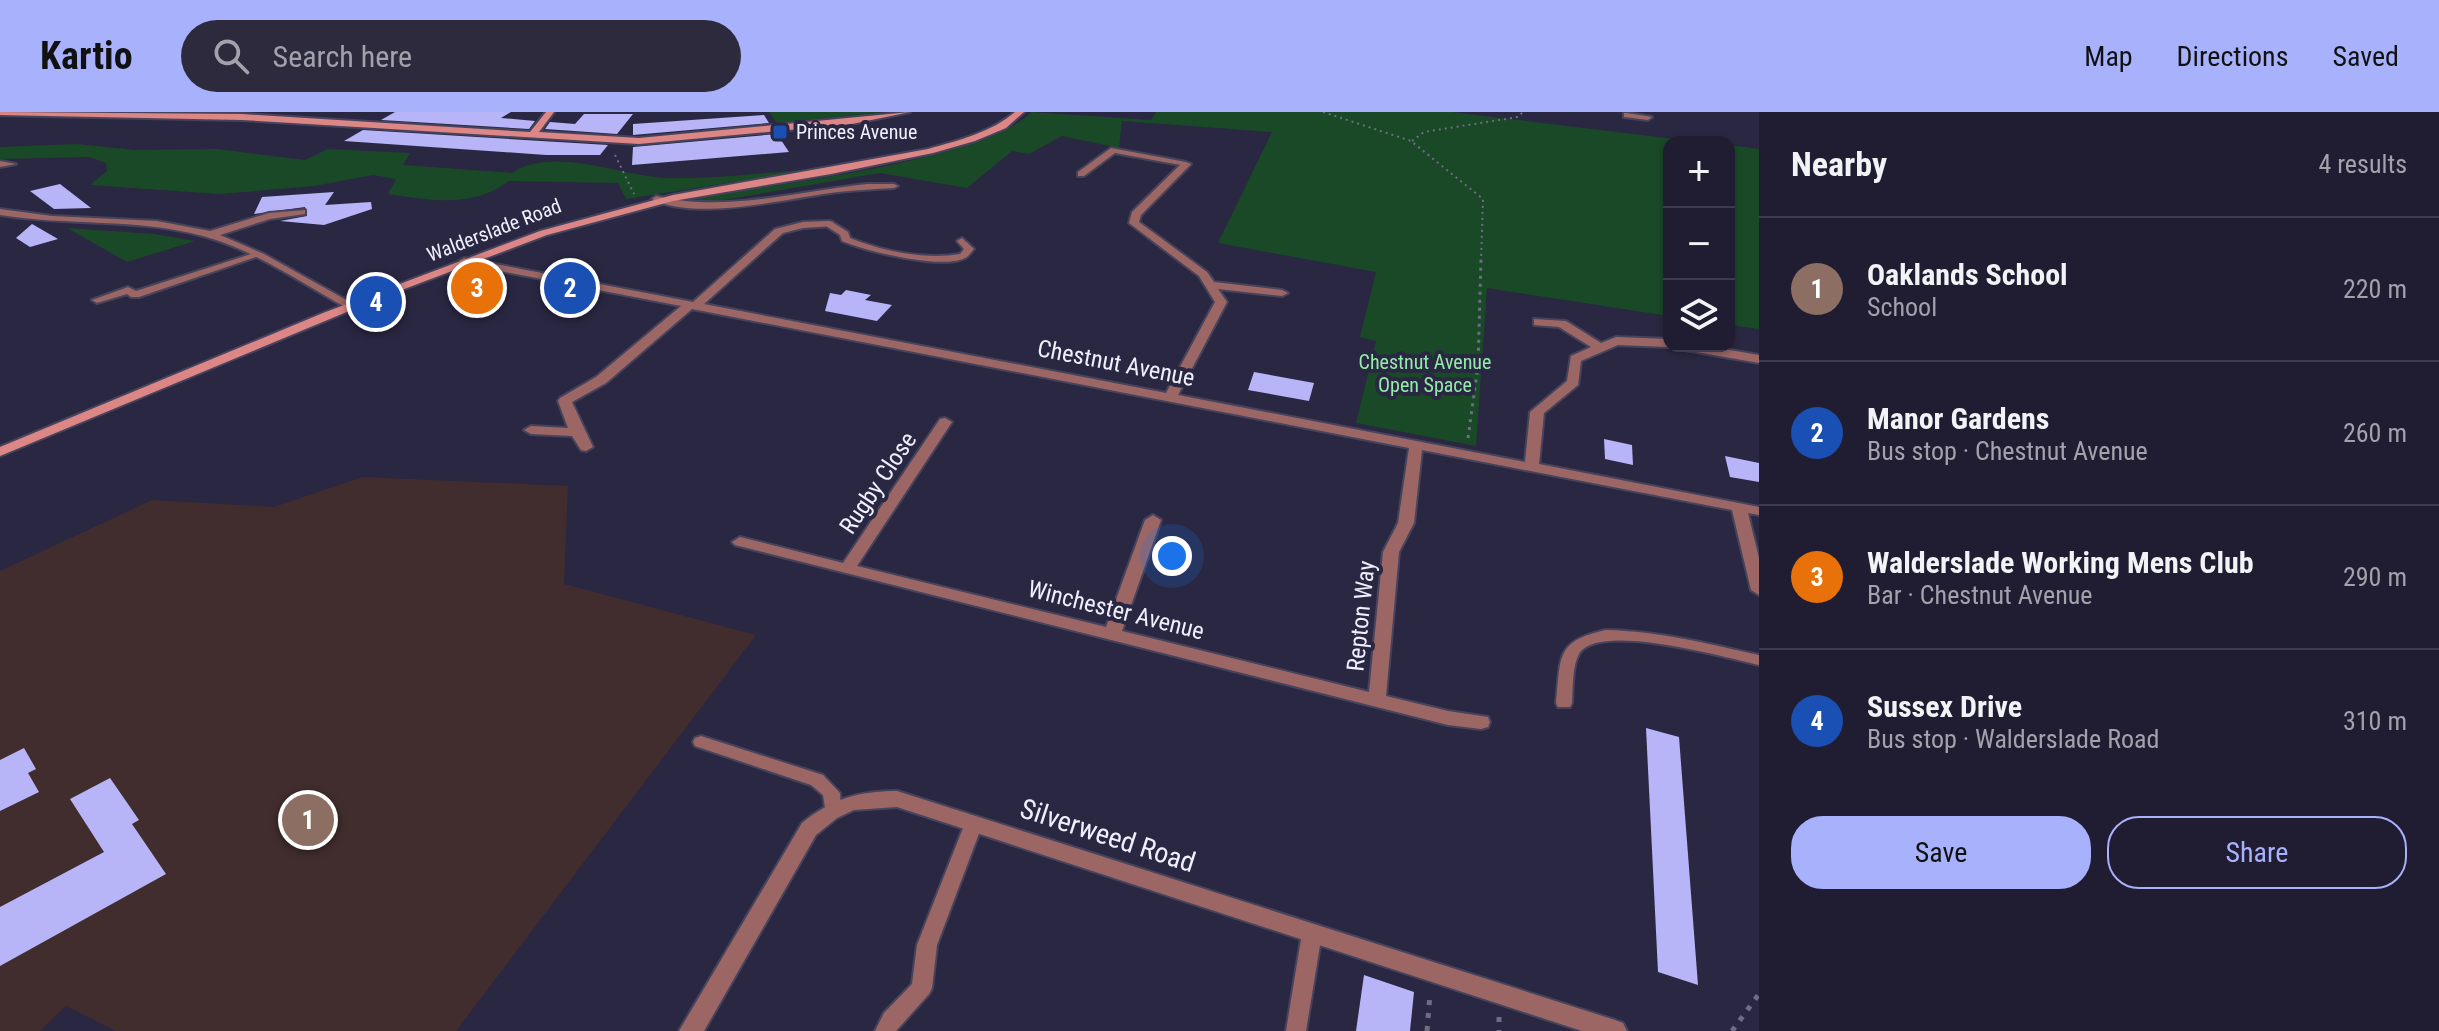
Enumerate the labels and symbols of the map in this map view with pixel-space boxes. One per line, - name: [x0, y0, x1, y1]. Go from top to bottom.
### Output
- place label: Princes Avenue: [796, 120, 917, 144]
- marker: Princes Avenue: [771, 123, 789, 141]
- street label: Walderslade Road: [424, 193, 564, 267]
- pin: 3: [451, 258, 503, 318]
- pin: 2: [544, 258, 596, 318]
- pin: 4: [350, 272, 402, 332]
- street label: Chestnut Avenue: [1035, 334, 1197, 392]
- park label: Chestnut Avenue Open Space: [1359, 350, 1491, 397]
- street label: Rugby Close: [834, 427, 922, 539]
- your location: [1152, 536, 1192, 576]
- street label: Repton Way: [1341, 559, 1381, 673]
- street label: Winchester Avenue: [1025, 575, 1207, 645]
- pin: 1: [282, 790, 334, 850]
- street label: Silverweed Road: [1016, 792, 1200, 879]

